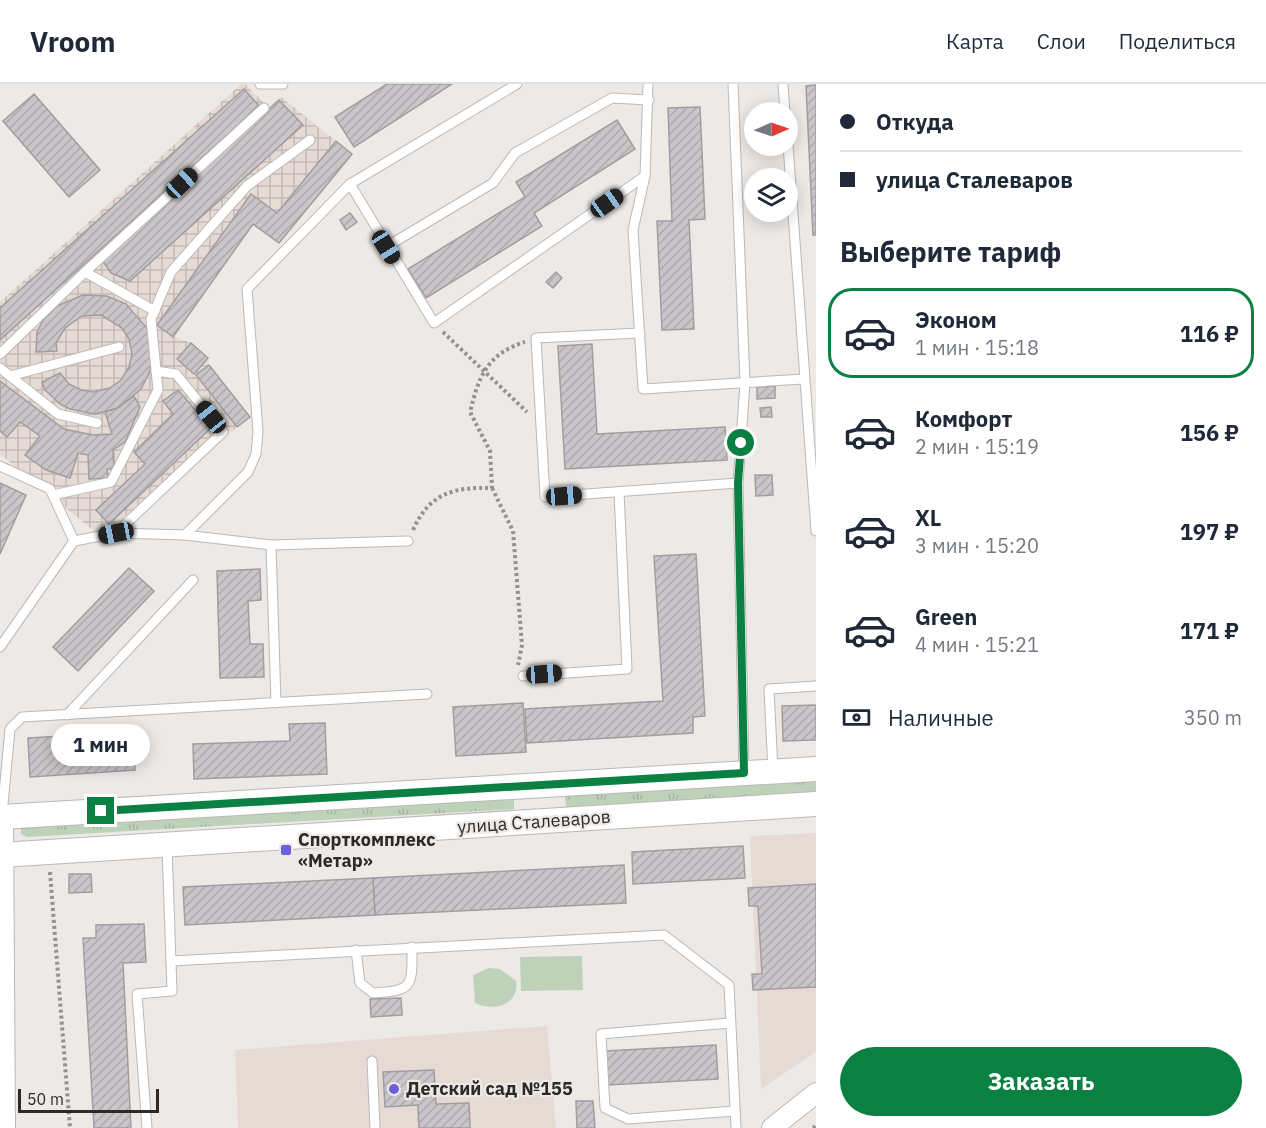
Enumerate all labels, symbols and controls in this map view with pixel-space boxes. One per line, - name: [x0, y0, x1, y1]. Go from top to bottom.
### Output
- text: Vroom: [30, 23, 115, 60]
- text: Карта: [946, 27, 1004, 55]
- text: Слои: [1037, 27, 1086, 55]
- text: Поделиться: [1119, 27, 1236, 55]
- north arrow: [744, 102, 798, 156]
- map controls: [744, 102, 798, 222]
- text: Откуда: [876, 107, 954, 136]
- car: [163, 164, 201, 202]
- text: улица Сталеваров: [876, 165, 1073, 194]
- button: layers: [744, 168, 798, 222]
- car: [587, 185, 627, 221]
- car: [369, 227, 403, 267]
- text: Выберите тариф: [840, 234, 1061, 269]
- text: Эконом: [915, 305, 997, 334]
- icon: car: [843, 306, 897, 360]
- text: 116 ₽: [1180, 319, 1239, 348]
- text: 1 мин · 15:18: [915, 334, 1039, 361]
- car: [193, 397, 229, 437]
- text: Комфорт: [915, 404, 1012, 433]
- icon: car: [843, 405, 897, 459]
- text: 156 ₽: [1180, 418, 1239, 447]
- route start: [727, 429, 754, 456]
- text: 2 мин · 15:19: [915, 433, 1039, 460]
- car: [545, 486, 583, 506]
- text: XL: [915, 503, 941, 532]
- icon: car: [843, 504, 897, 558]
- text: 197 ₽: [1180, 517, 1239, 546]
- car: [97, 521, 135, 545]
- text: 3 мин · 15:20: [915, 532, 1039, 559]
- text: Green: [915, 602, 977, 631]
- icon: car: [843, 603, 897, 657]
- text: 171 ₽: [1180, 616, 1239, 645]
- text: 4 мин · 15:21: [915, 631, 1039, 658]
- car: [525, 664, 563, 684]
- icon: cash: [840, 701, 873, 734]
- text: Наличные: [888, 703, 994, 732]
- text: 350 m: [1184, 704, 1242, 731]
- callout: 1 мин: [51, 724, 150, 766]
- text: 1 мин: [73, 731, 128, 758]
- route end: [87, 797, 114, 824]
- street label: улица Сталеваров: [457, 805, 611, 838]
- place label: Спорткомплекс «Метар»: [298, 828, 436, 872]
- marker: Спорткомплекс «Метар»: [279, 843, 293, 857]
- button: Заказать: [840, 1047, 1242, 1116]
- place label: Детский сад №155: [406, 1077, 573, 1100]
- marker: Детский сад №155: [387, 1082, 401, 1096]
- scale bar: [18, 1086, 159, 1114]
- text: 50 m: [27, 1089, 64, 1109]

